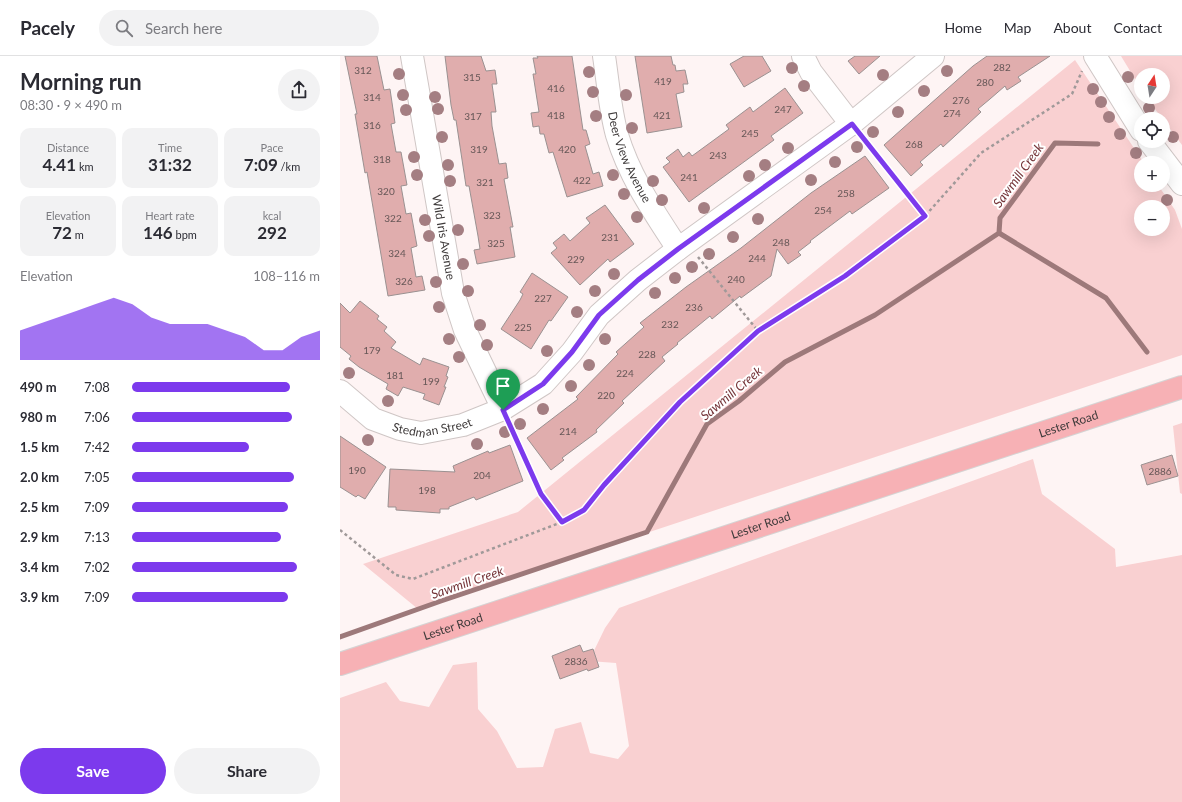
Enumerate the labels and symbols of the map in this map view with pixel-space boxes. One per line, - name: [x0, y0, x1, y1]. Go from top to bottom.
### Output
- house number: 282: [993, 61, 1011, 73]
- house number: 312: [354, 64, 372, 76]
- north arrow: [1134, 68, 1170, 104]
- house number: 315: [463, 71, 481, 83]
- house number: 419: [654, 75, 672, 87]
- house number: 280: [976, 76, 994, 88]
- house number: 416: [547, 82, 565, 94]
- house number: 314: [363, 91, 381, 103]
- house number: 276: [952, 94, 970, 106]
- house number: 247: [774, 103, 792, 115]
- house number: 274: [943, 107, 961, 119]
- house number: 418: [547, 109, 565, 121]
- house number: 421: [653, 109, 671, 121]
- house number: 317: [464, 110, 482, 122]
- street label: Deer View Avenue: [605, 110, 655, 205]
- house number: 316: [363, 119, 381, 131]
- house number: 245: [741, 127, 759, 139]
- house number: 268: [905, 138, 923, 150]
- water label: Sawmill Creek: [989, 139, 1047, 210]
- house number: 319: [470, 143, 488, 155]
- house number: 420: [558, 143, 576, 155]
- house number: 243: [709, 149, 727, 161]
- house number: 318: [373, 153, 391, 165]
- house number: 241: [680, 171, 698, 183]
- house number: 422: [573, 174, 591, 186]
- house number: 321: [476, 176, 494, 188]
- house number: 320: [377, 185, 395, 197]
- house number: 258: [837, 187, 855, 199]
- street label: Wild Iris Avenue: [429, 194, 459, 281]
- house number: 254: [814, 204, 832, 216]
- house number: 323: [483, 209, 501, 221]
- house number: 322: [384, 212, 402, 224]
- house number: 231: [601, 231, 619, 243]
- house number: 248: [772, 236, 790, 248]
- house number: 325: [487, 237, 505, 249]
- house number: 324: [388, 247, 406, 259]
- house number: 244: [748, 252, 766, 264]
- house number: 229: [567, 253, 585, 265]
- house number: 240: [727, 273, 745, 285]
- house number: 326: [395, 275, 413, 287]
- house number: 227: [534, 292, 552, 304]
- house number: 236: [685, 301, 703, 313]
- house number: 232: [661, 318, 679, 330]
- house number: 225: [514, 321, 532, 333]
- house number: 179: [363, 344, 381, 356]
- house number: 228: [638, 348, 656, 360]
- water label: Sawmill Creek: [697, 362, 766, 423]
- house number: 224: [616, 367, 634, 379]
- house number: 181: [386, 369, 404, 381]
- pin: [486, 369, 520, 410]
- house number: 199: [422, 375, 440, 387]
- house number: 220: [597, 389, 615, 401]
- street label: Lester Road: [1037, 407, 1100, 441]
- street label: Stedman Street: [391, 414, 475, 441]
- house number: 214: [559, 425, 577, 437]
- house number: 190: [348, 464, 366, 476]
- house number: 2886: [1148, 465, 1172, 477]
- house number: 204: [473, 469, 491, 481]
- house number: 198: [418, 484, 436, 496]
- street label: Lester Road: [729, 508, 792, 542]
- water label: Sawmill Creek: [429, 562, 506, 602]
- street label: Lester Road: [421, 610, 485, 643]
- house number: 2836: [564, 655, 588, 667]

